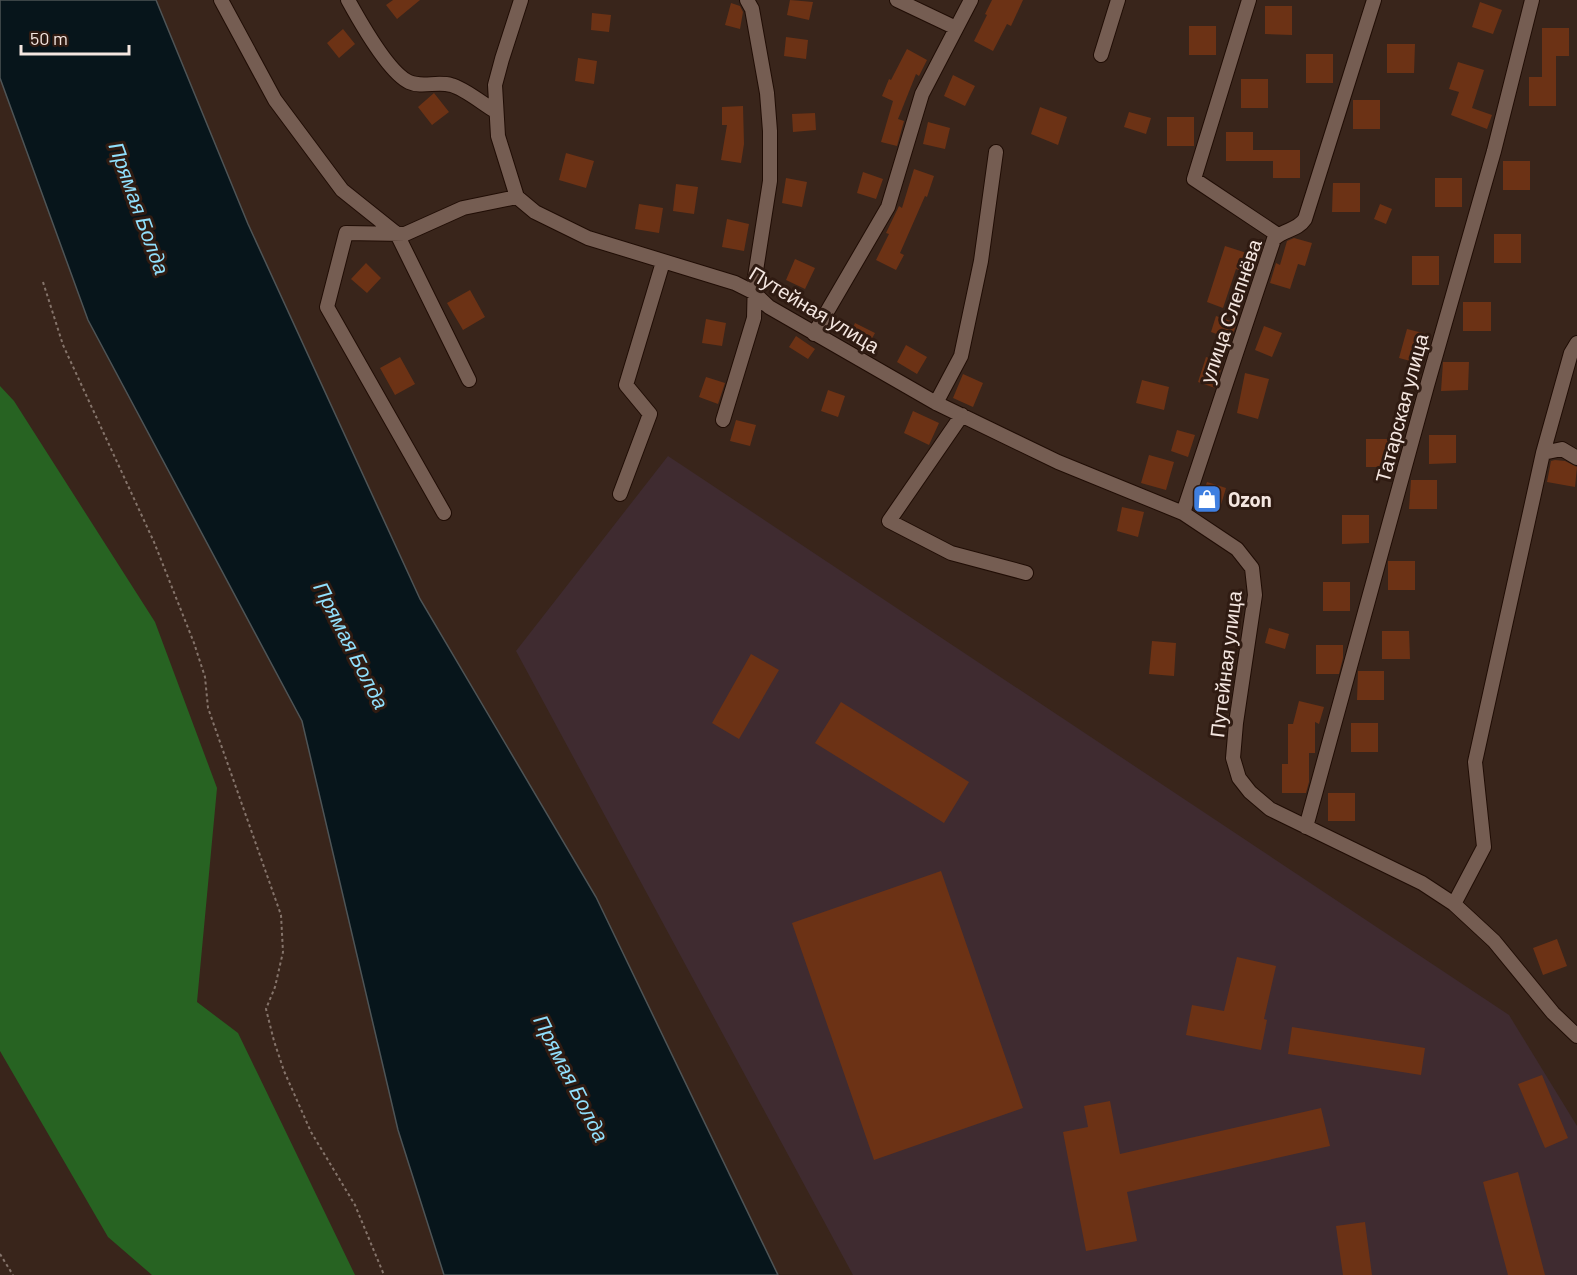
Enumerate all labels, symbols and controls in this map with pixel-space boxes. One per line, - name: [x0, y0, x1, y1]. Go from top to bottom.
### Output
- scale bar: [21, 18, 129, 56]
- text: 50 m: [30, 27, 68, 49]
- water label: Прямая Болда: [104, 138, 176, 278]
- street label: улица Слепнёва: [1194, 235, 1266, 386]
- street label: Путейная улица: [746, 261, 885, 358]
- street label: Татарская улица: [1370, 330, 1433, 485]
- shop icon: Ozon: [1191, 483, 1223, 515]
- place label: Ozon: [1228, 487, 1272, 511]
- water label: Прямая Болда: [309, 577, 395, 713]
- street label: Путейная улица: [1204, 588, 1246, 739]
- water label: Прямая Болда: [529, 1010, 615, 1146]

